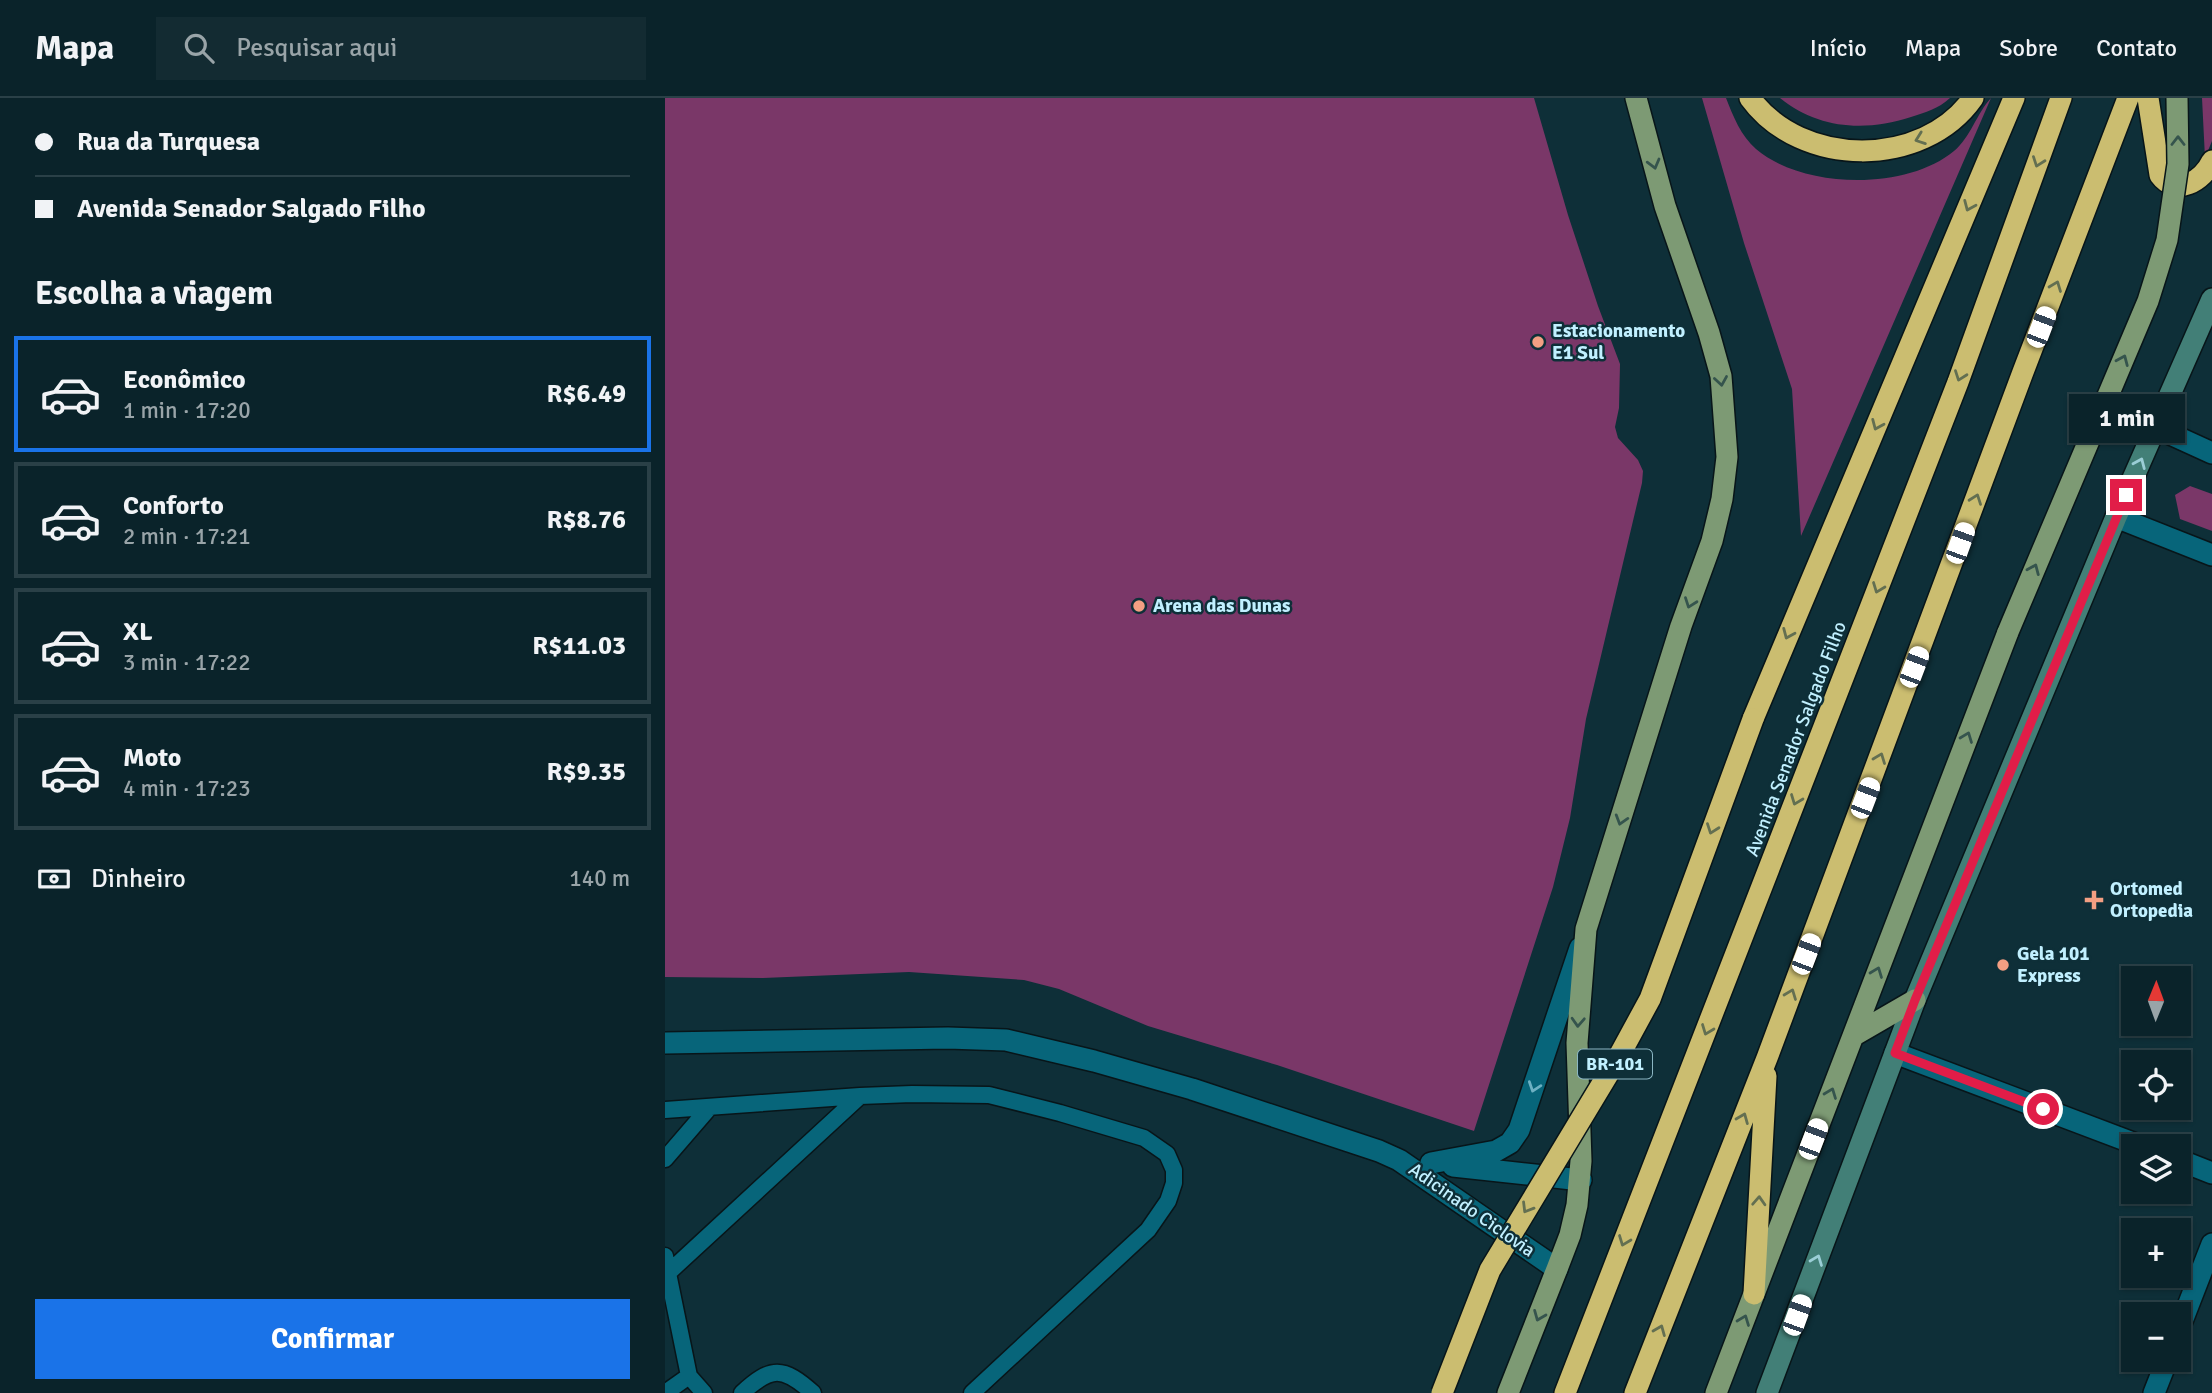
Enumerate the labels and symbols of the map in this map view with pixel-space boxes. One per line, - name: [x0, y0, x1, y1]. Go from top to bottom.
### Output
- one-way arrow: [1915, 131, 1927, 145]
- one-way arrow: [2170, 135, 2186, 146]
- one-way arrow: [2032, 156, 2046, 168]
- one-way arrow: [1645, 158, 1660, 170]
- one-way arrow: [1963, 199, 1977, 211]
- one-way arrow: [2048, 281, 2062, 293]
- car: [2024, 304, 2059, 350]
- place label: Estacionamento E1 Sul: [1552, 319, 1685, 365]
- marker: Estacionamento E1 Sul: [1530, 334, 1546, 350]
- one-way arrow: [2115, 354, 2129, 366]
- one-way arrow: [1954, 369, 1968, 381]
- one-way arrow: [1713, 375, 1728, 387]
- callout: 1 min: [2068, 394, 2184, 442]
- one-way arrow: [1871, 418, 1885, 430]
- one-way arrow: [2132, 457, 2146, 470]
- route end: [2110, 479, 2142, 511]
- one-way arrow: [1968, 494, 1982, 506]
- car: [1943, 520, 1978, 566]
- one-way arrow: [2026, 564, 2040, 576]
- one-way arrow: [1873, 581, 1887, 593]
- place label: Arena das Dunas: [1153, 594, 1290, 618]
- one-way arrow: [1684, 596, 1698, 608]
- marker: Arena das Dunas: [1131, 598, 1147, 614]
- street label: Avenida Senador Salgado Filho: [1740, 618, 1852, 860]
- one-way arrow: [1782, 627, 1796, 640]
- car: [1897, 644, 1932, 690]
- one-way arrow: [1959, 731, 1973, 743]
- one-way arrow: [1872, 753, 1886, 765]
- car: [1848, 775, 1883, 821]
- one-way arrow: [1791, 794, 1805, 806]
- one-way arrow: [1614, 813, 1629, 825]
- one-way arrow: [1707, 822, 1721, 834]
- place label: Ortomed Ortopedia: [2110, 877, 2193, 923]
- marker: Ortomed Ortopedia: [2084, 890, 2104, 910]
- car: [1789, 931, 1824, 977]
- place label: Gela 101 Express: [2017, 942, 2090, 988]
- marker: Gela 101 Express: [1995, 957, 2011, 973]
- north arrow: [2121, 966, 2191, 1036]
- one-way arrow: [1869, 967, 1883, 979]
- one-way arrow: [1783, 989, 1797, 1001]
- one-way arrow: [1571, 1017, 1586, 1028]
- one-way arrow: [1701, 1023, 1715, 1035]
- road number: BR-101: [1578, 1049, 1652, 1079]
- one-way arrow: [1528, 1081, 1542, 1093]
- one-way arrow: [1822, 1087, 1836, 1099]
- route start: [2027, 1093, 2059, 1125]
- one-way arrow: [1735, 1113, 1749, 1125]
- car: [1796, 1116, 1831, 1162]
- street label: Adicinado Ciclovia: [1404, 1157, 1540, 1263]
- one-way arrow: [1751, 1195, 1766, 1206]
- one-way arrow: [1523, 1200, 1536, 1213]
- one-way arrow: [1618, 1235, 1632, 1247]
- one-way arrow: [1809, 1255, 1823, 1267]
- car: [1780, 1292, 1815, 1338]
- one-way arrow: [1533, 1309, 1547, 1321]
- one-way arrow: [1735, 1315, 1749, 1327]
- one-way arrow: [1651, 1324, 1665, 1336]

